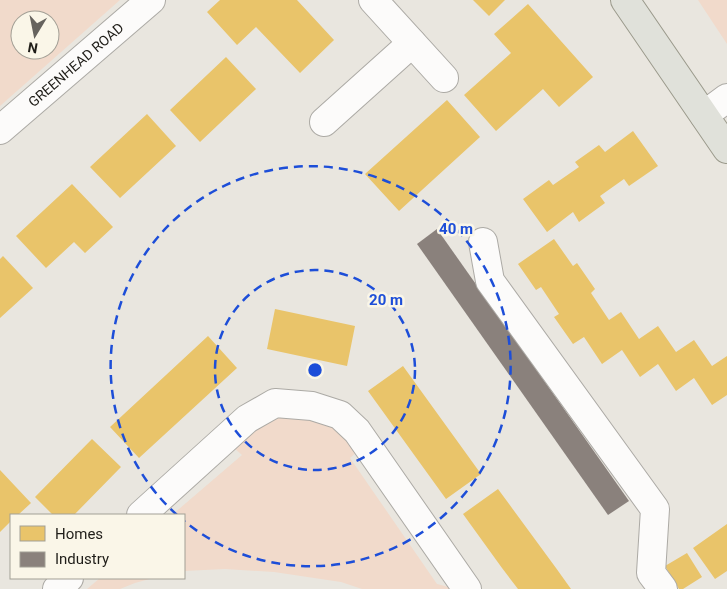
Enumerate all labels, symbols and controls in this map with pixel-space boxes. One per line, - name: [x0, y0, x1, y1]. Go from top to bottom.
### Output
- north arrow: [10, 10, 60, 60]
- street label: GREENHEAD ROAD: [25, 19, 127, 111]
- text: 40 m: [439, 220, 473, 238]
- text: 20 m: [369, 291, 403, 309]
- centre of rings: [306, 361, 324, 379]
- legend: [10, 514, 185, 579]
- text: Homes: [55, 525, 103, 543]
- text: Industry: [55, 550, 109, 568]

